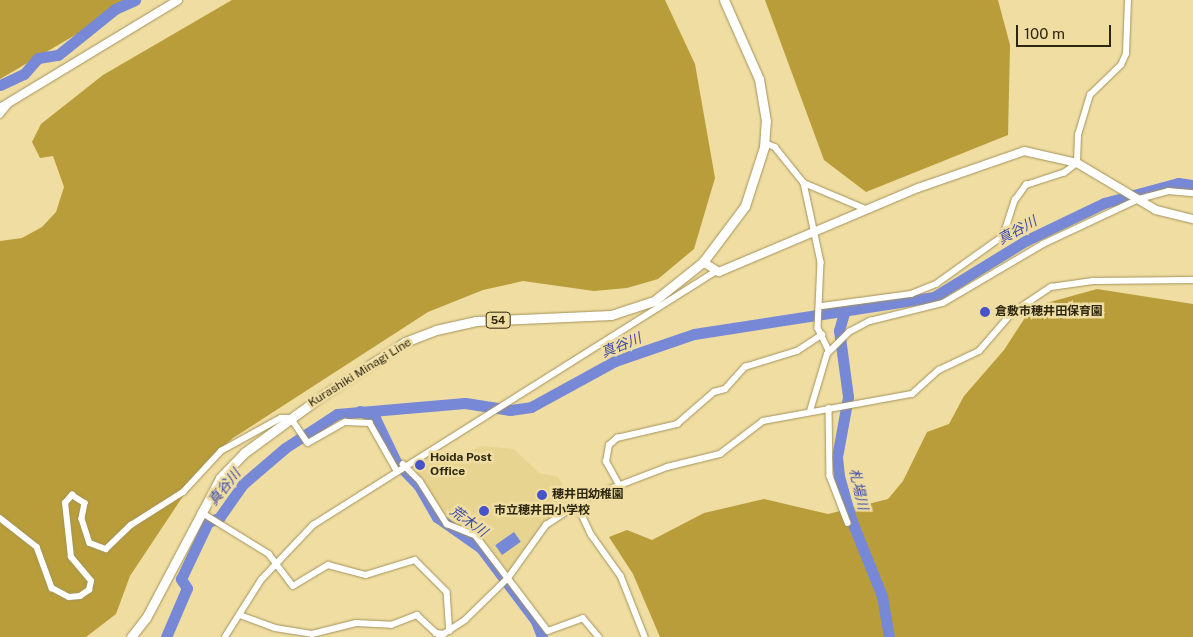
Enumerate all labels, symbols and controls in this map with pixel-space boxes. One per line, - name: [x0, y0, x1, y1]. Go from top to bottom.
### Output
- scale bar: [1018, 15, 1113, 47]
- text: 100 m: [1024, 25, 1065, 42]
- water label: 真谷川: [995, 212, 1039, 248]
- place label: 倉敷市穂井田保育園: [995, 305, 1103, 319]
- marker: 倉敷市穂井田保育園: [979, 306, 991, 318]
- road number: 54: [486, 312, 510, 328]
- water label: 真谷川: [598, 329, 644, 361]
- street label: Kurashiki Minagi Line: [306, 335, 414, 411]
- place label: Hoida Post Office: [430, 451, 492, 479]
- marker: Hoida Post Office: [414, 459, 426, 471]
- water label: 真谷川: [204, 465, 244, 509]
- water label: 札場川: [846, 467, 872, 511]
- place label: 穂井田幼稚園: [552, 488, 624, 502]
- marker: 穂井田幼稚園: [536, 489, 548, 501]
- water label: 荒木川: [447, 502, 491, 540]
- place label: 市立穂井田小学校: [494, 504, 590, 518]
- marker: 市立穂井田小学校: [478, 505, 490, 517]

